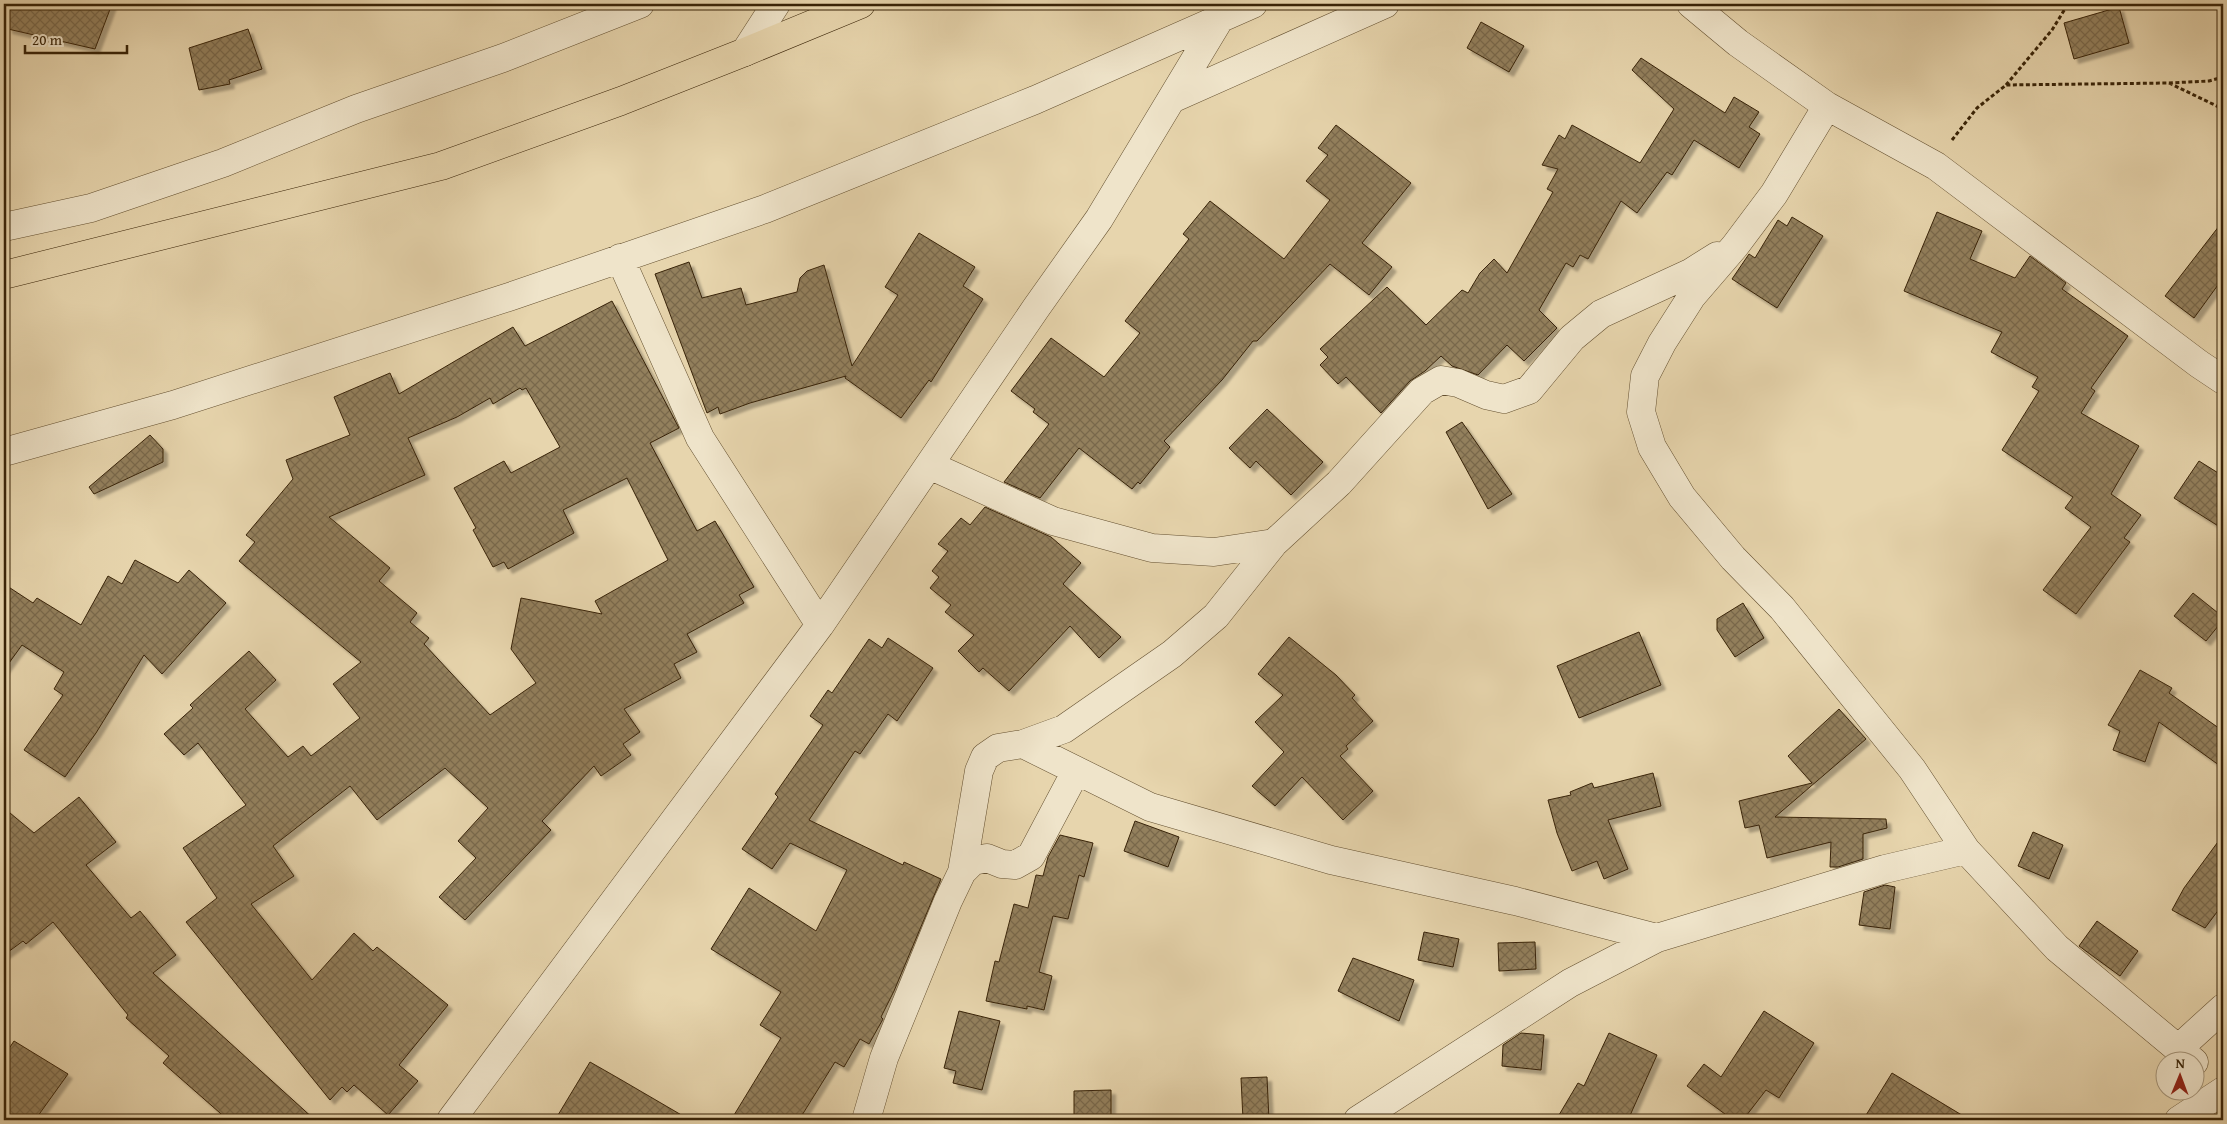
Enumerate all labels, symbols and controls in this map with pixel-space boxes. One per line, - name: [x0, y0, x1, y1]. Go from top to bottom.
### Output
- scale bar: [25, 22, 128, 54]
- text: 20 m: [32, 29, 63, 50]
- north arrow: [2154, 1052, 2204, 1102]
- text: N: [2175, 1053, 2186, 1073]

